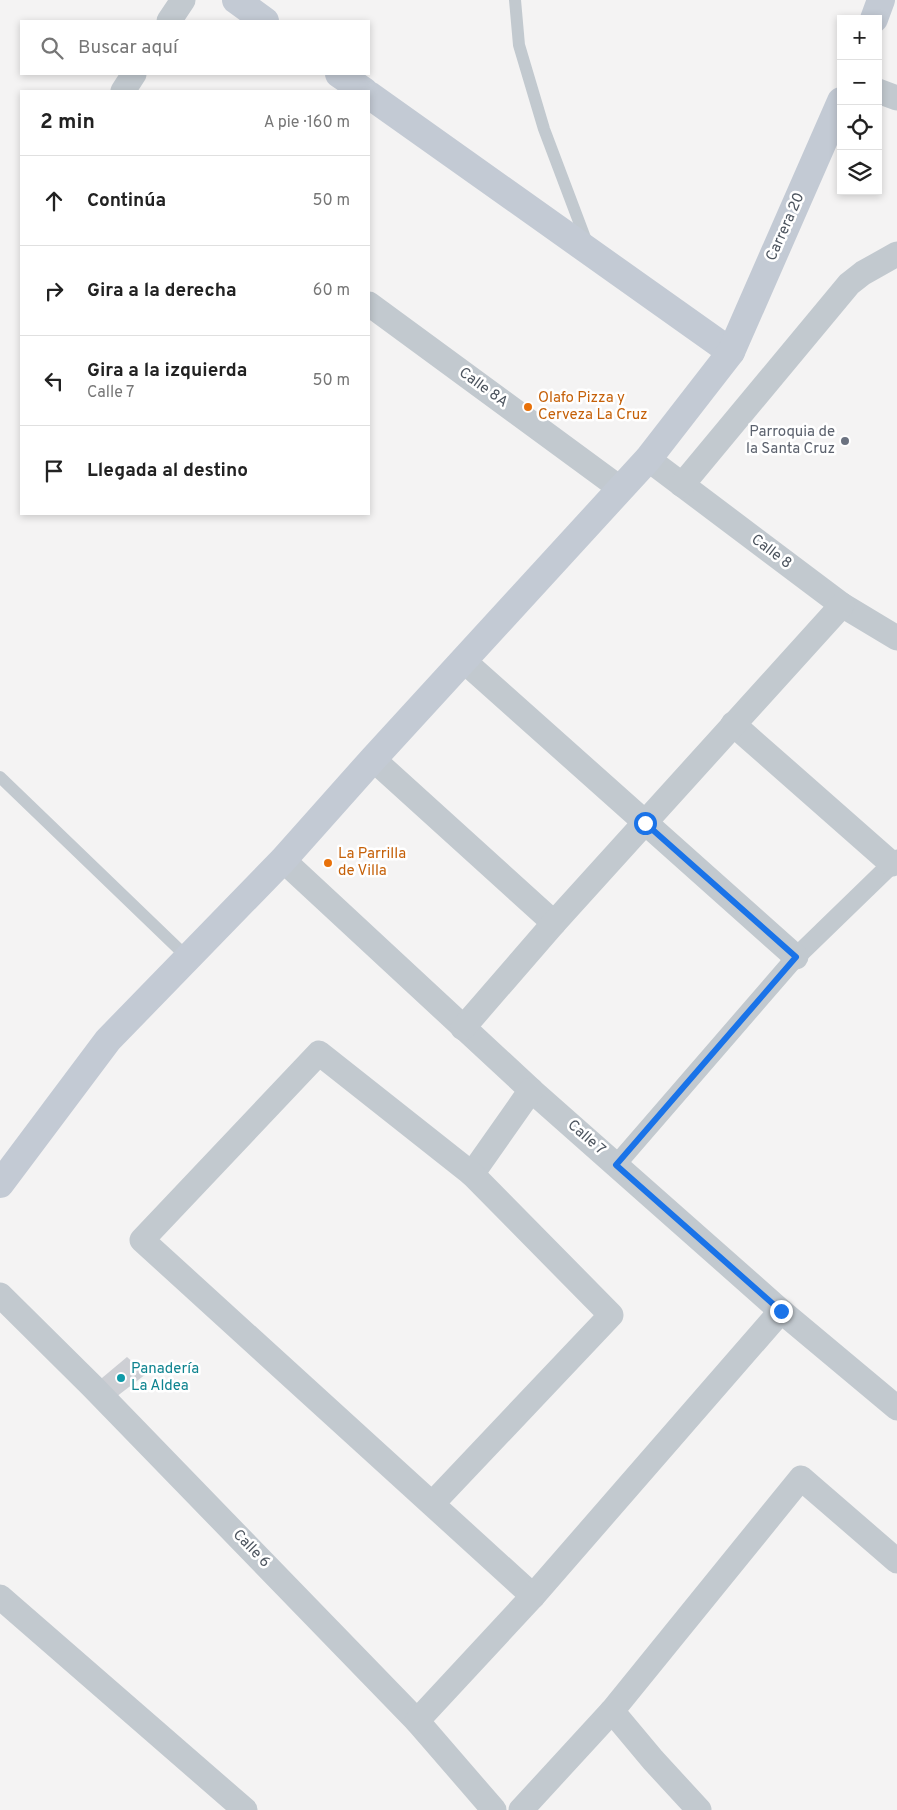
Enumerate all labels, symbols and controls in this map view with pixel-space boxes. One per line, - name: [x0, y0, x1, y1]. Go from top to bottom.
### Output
- map controls: [837, 15, 882, 195]
- button: +: [837, 15, 882, 60]
- search box: [20, 20, 370, 75]
- icon: search: [38, 34, 66, 62]
- text: Buscar aquí: [78, 36, 178, 60]
- button: −: [837, 60, 882, 105]
- button: locate: [837, 105, 882, 150]
- text: 2 min: [40, 109, 95, 136]
- text: A pie · 160 m: [264, 113, 350, 133]
- button: layers: [837, 150, 882, 195]
- icon: ahead: [40, 187, 68, 215]
- text: Continúa: [87, 189, 166, 213]
- street label: Carrera 20: [762, 190, 810, 264]
- text: 50 m: [313, 191, 350, 211]
- icon: right: [40, 277, 68, 305]
- text: Gira a la derecha: [87, 279, 237, 303]
- text: 60 m: [313, 281, 350, 301]
- text: Gira a la izquierda: [87, 359, 247, 383]
- street label: Calle 8A: [455, 364, 511, 412]
- icon: left: [40, 367, 68, 395]
- text: 50 m: [313, 371, 350, 391]
- text: Calle 7: [87, 383, 134, 403]
- place label: Olafo Pizza y Cerveza La Cruz: [538, 389, 648, 425]
- marker: Olafo Pizza y Cerveza La Cruz: [522, 401, 534, 413]
- place label: Parroquia de la Santa Cruz: [746, 423, 835, 459]
- marker: Parroquia de la Santa Cruz: [839, 435, 851, 447]
- icon: arrive: [40, 457, 68, 485]
- text: Llegada al destino: [87, 459, 248, 483]
- street label: Calle 8: [747, 531, 795, 573]
- route start: [634, 812, 657, 835]
- place label: La Parrilla de Villa: [338, 845, 406, 881]
- marker: La Parrilla de Villa: [322, 857, 334, 869]
- street label: Calle 7: [563, 1116, 609, 1160]
- route end: [770, 1300, 793, 1323]
- place label: Panadería La Aldea: [131, 1360, 199, 1396]
- marker: Panadería La Aldea: [115, 1372, 127, 1384]
- street label: Calle 6: [228, 1526, 274, 1572]

